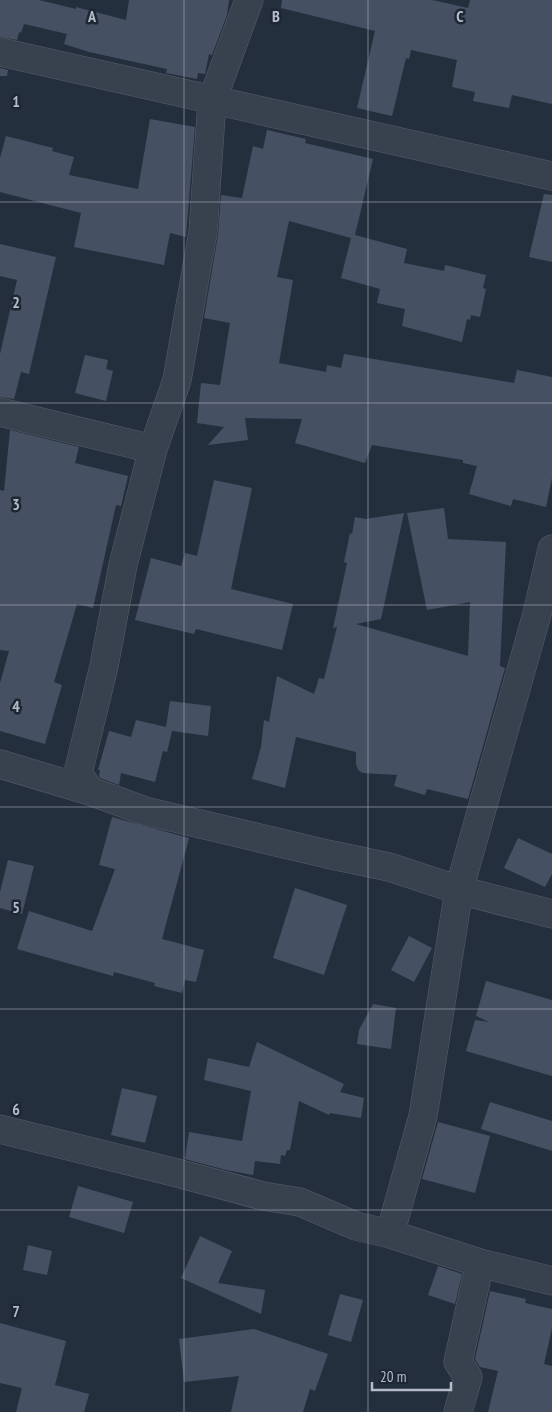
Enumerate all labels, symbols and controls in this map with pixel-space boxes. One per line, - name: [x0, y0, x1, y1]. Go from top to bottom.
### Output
- text: A: [87, 6, 97, 26]
- text: B: [272, 6, 280, 26]
- text: C: [456, 6, 464, 26]
- text: 1: [12, 91, 20, 111]
- text: 2: [12, 292, 20, 312]
- text: 3: [12, 494, 20, 514]
- text: 4: [12, 696, 20, 716]
- text: 5: [12, 897, 20, 917]
- text: 6: [12, 1099, 20, 1119]
- text: 7: [12, 1301, 20, 1321]
- scale bar: [372, 1360, 451, 1392]
- text: 20 m: [380, 1367, 406, 1386]

